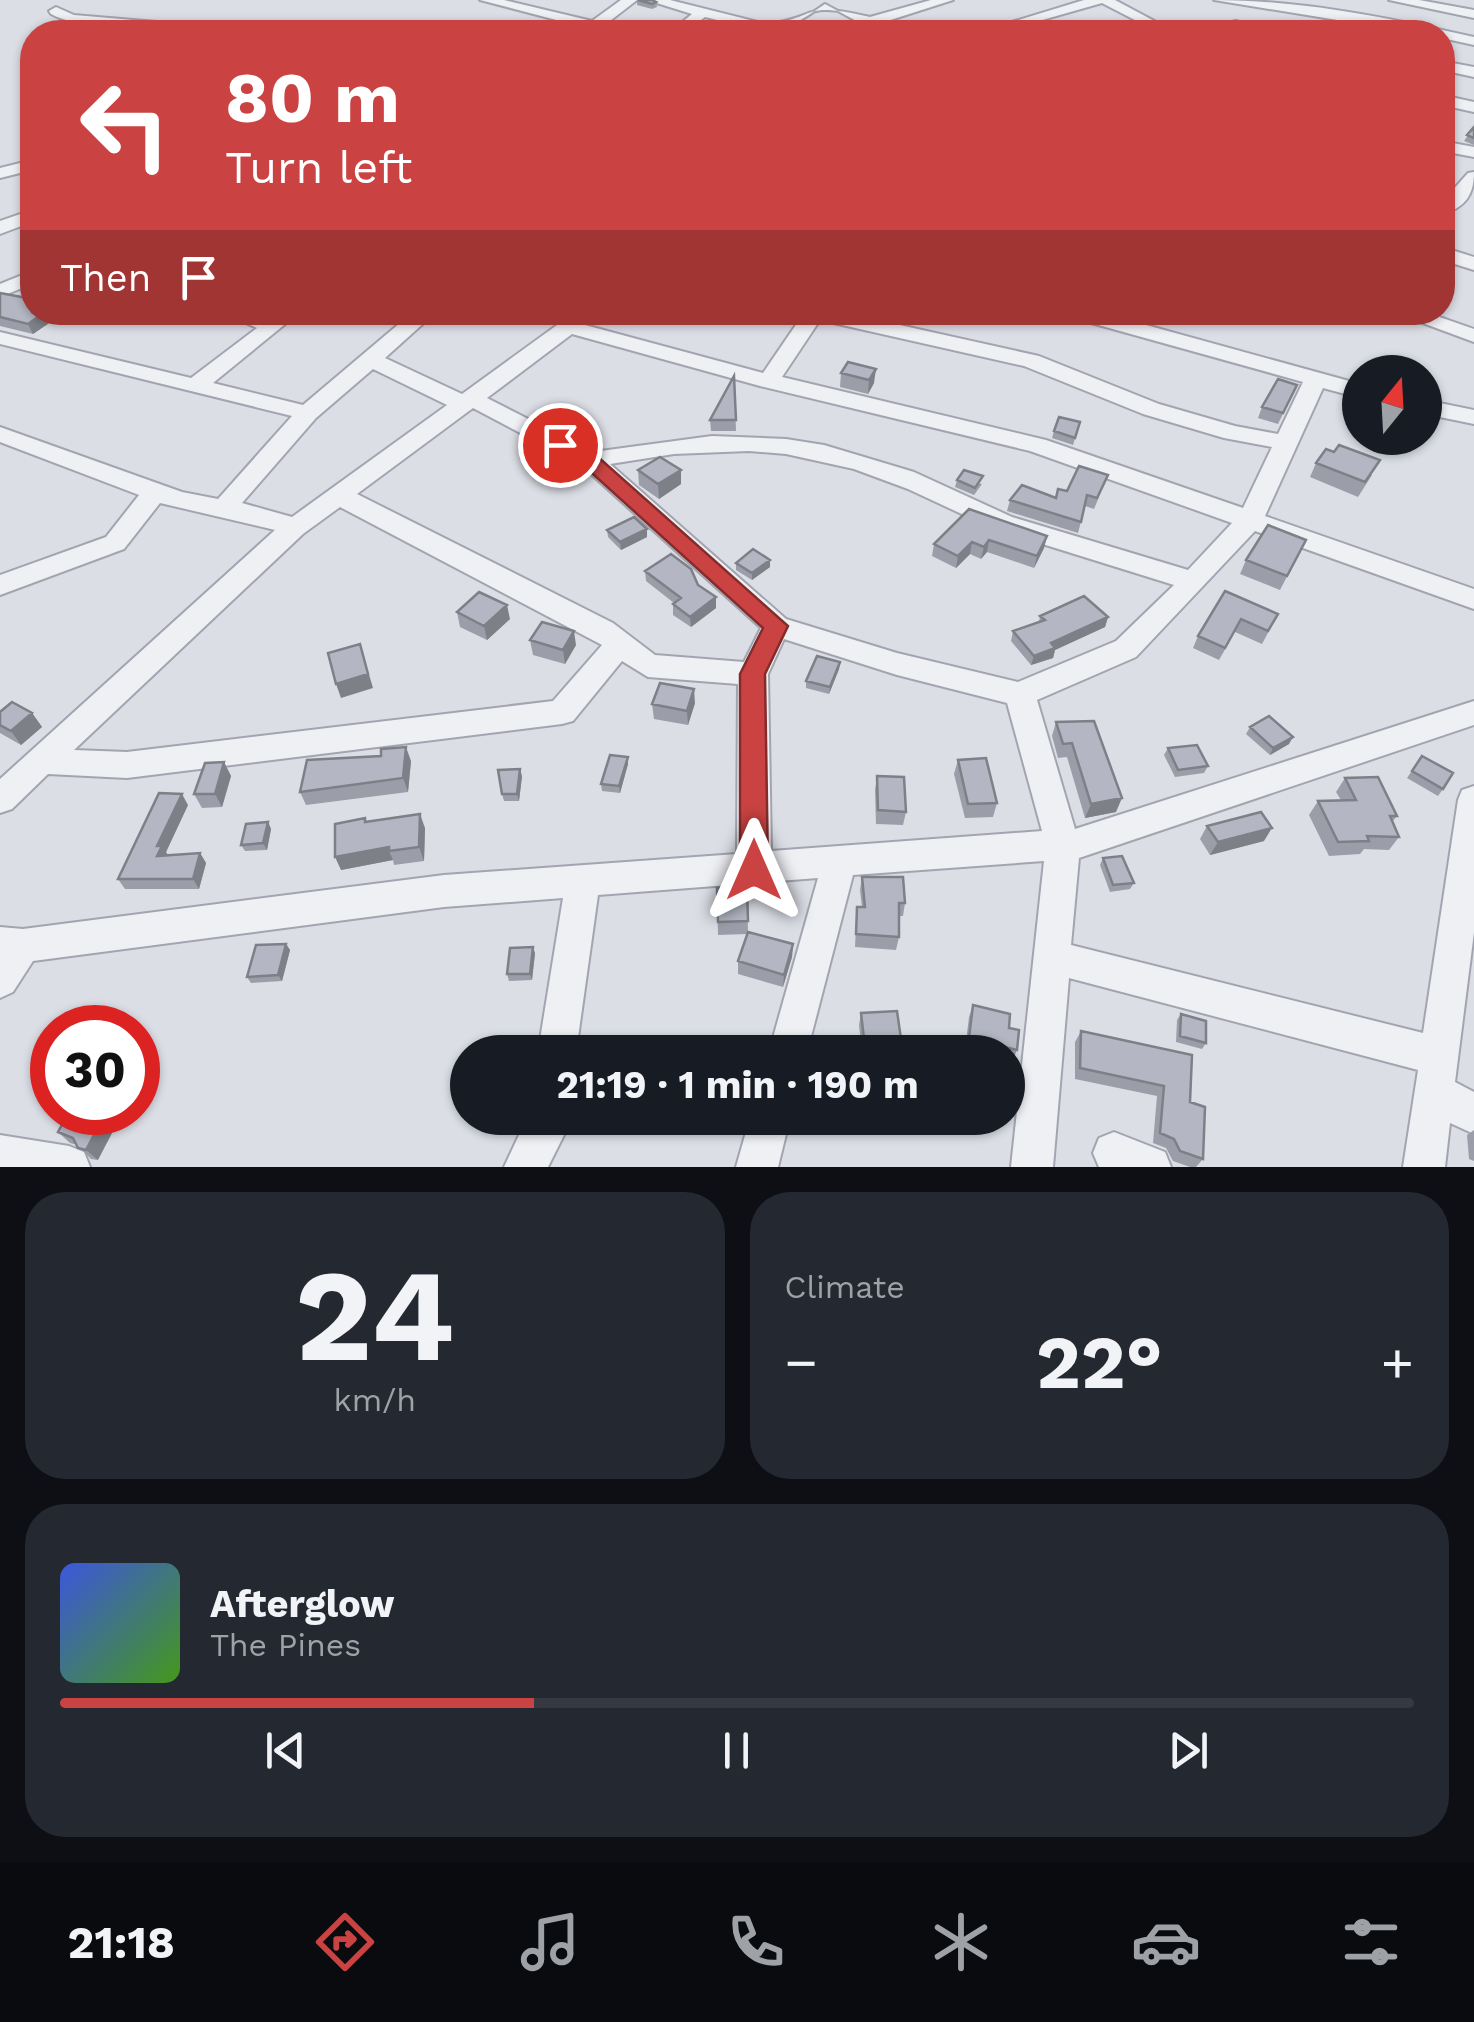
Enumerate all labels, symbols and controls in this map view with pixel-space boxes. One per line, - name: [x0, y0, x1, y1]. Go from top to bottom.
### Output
- text: 80 m: [225, 57, 400, 139]
- icon: left: [60, 60, 190, 190]
- text: Turn left: [225, 141, 412, 194]
- icon: arrive: [171, 250, 226, 305]
- text: Then: [60, 256, 151, 300]
- north arrow: [1342, 355, 1442, 455]
- map controls: [1342, 355, 1442, 455]
- pin: [518, 403, 603, 488]
- icon: arrive: [533, 418, 588, 473]
- position arrow: [702, 818, 806, 922]
- speed limit sign: 30: [30, 1005, 160, 1135]
- text: 21:19 · 1 min · 190 m: [556, 1063, 919, 1107]
- text: 24: [295, 1239, 455, 1392]
- text: Climate: [785, 1268, 905, 1306]
- text: 22°: [1036, 1318, 1163, 1406]
- text: −: [785, 1330, 818, 1394]
- text: +: [1381, 1330, 1414, 1394]
- text: km/h: [334, 1381, 416, 1419]
- text: Afterglow: [210, 1582, 395, 1626]
- text: The Pines: [210, 1626, 361, 1664]
- icon: previous: [258, 1723, 313, 1778]
- icon: pause: [709, 1723, 764, 1778]
- icon: next: [1161, 1723, 1216, 1778]
- icon: directions: [310, 1907, 380, 1977]
- icon: music: [515, 1907, 585, 1977]
- icon: phone: [721, 1907, 791, 1977]
- icon: climate: [926, 1907, 996, 1977]
- icon: car: [1131, 1907, 1201, 1977]
- icon: filters: [1336, 1907, 1406, 1977]
- text: 21:18: [68, 1916, 175, 1969]

